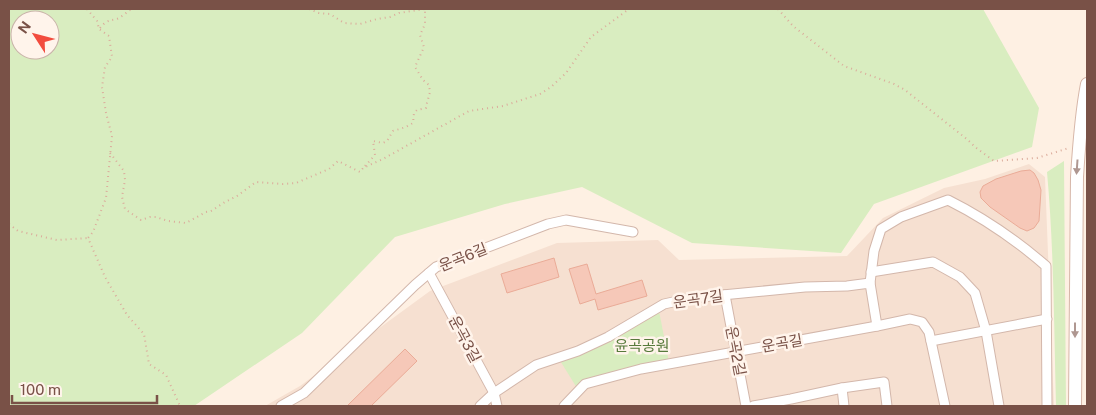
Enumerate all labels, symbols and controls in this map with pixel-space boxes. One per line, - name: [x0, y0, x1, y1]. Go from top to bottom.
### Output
- north arrow: [10, 10, 60, 60]
- text: N: [15, 18, 34, 36]
- one-way arrow: [1073, 160, 1081, 176]
- street label: 운곡6길: [436, 240, 490, 274]
- street label: 운곡7길: [672, 287, 724, 311]
- street label: 운곡3길: [446, 313, 484, 365]
- one-way arrow: [1071, 322, 1079, 338]
- street label: 운곡2길: [723, 325, 749, 377]
- street label: 운곡길: [760, 331, 804, 355]
- park label: 윤곡공원: [614, 337, 670, 354]
- scale bar: [12, 372, 158, 404]
- text: 100 m: [20, 381, 61, 398]

